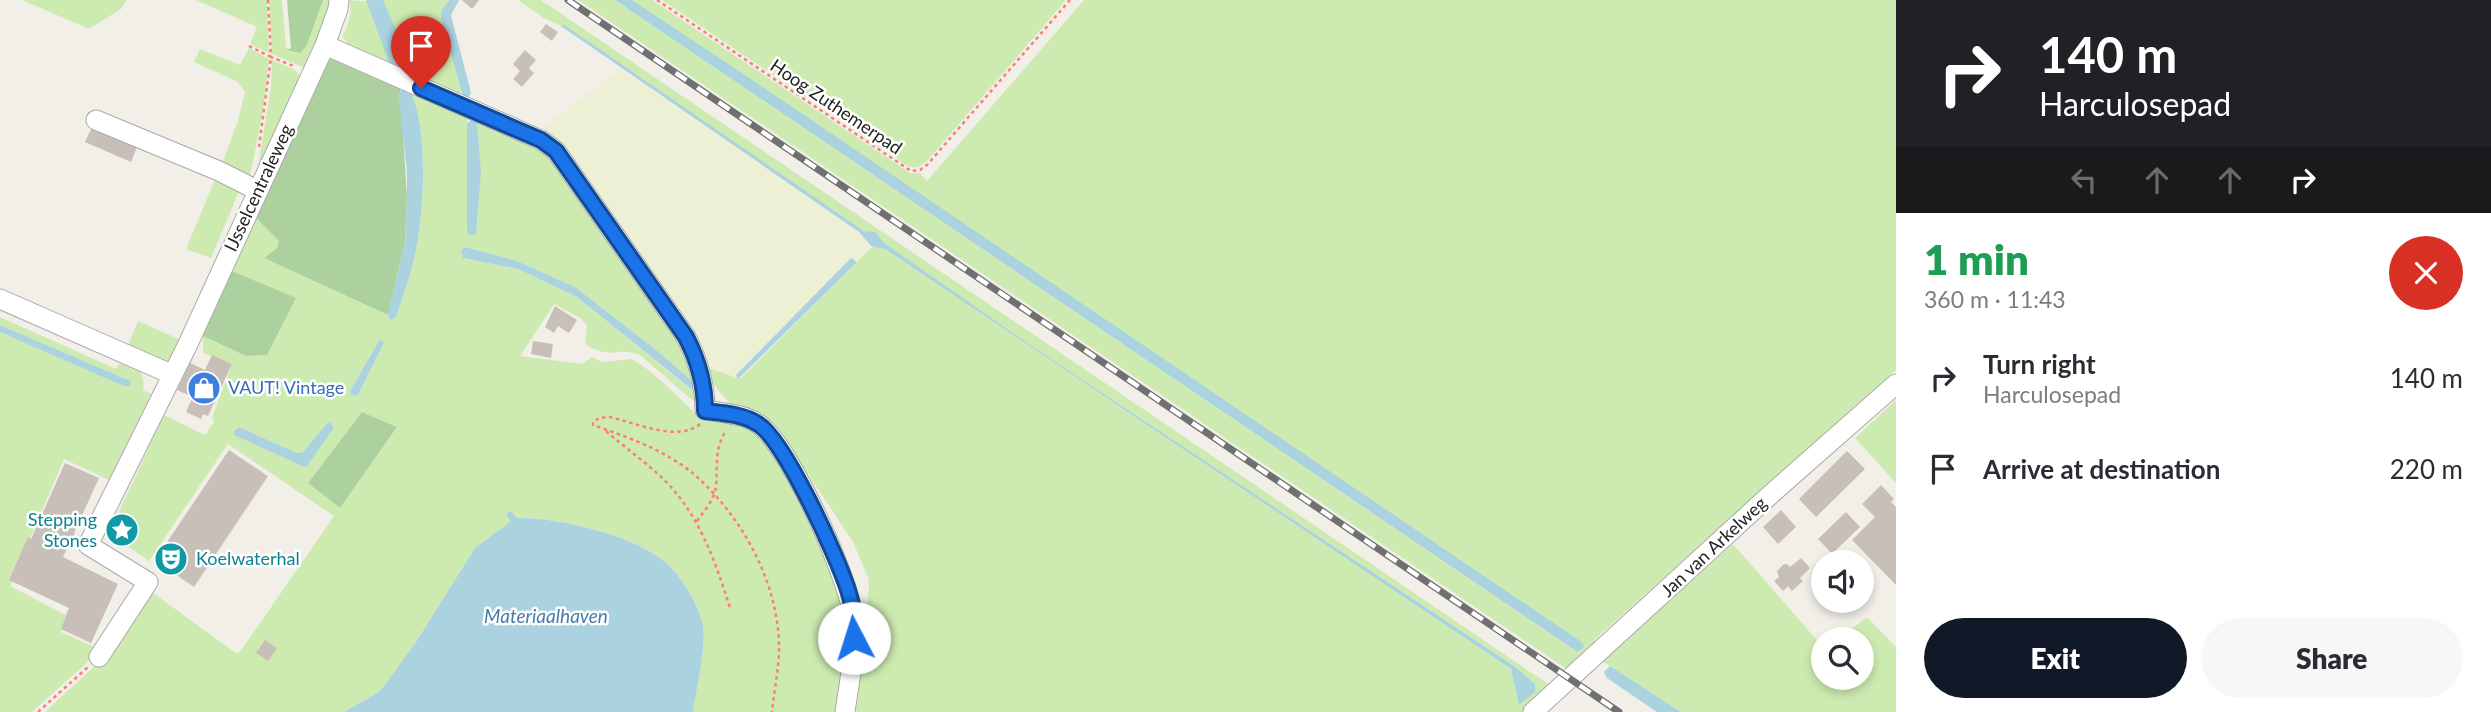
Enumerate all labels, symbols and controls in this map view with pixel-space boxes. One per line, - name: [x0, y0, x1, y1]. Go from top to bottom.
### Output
- pin: [391, 16, 451, 88]
- text: 140 m: [2039, 25, 2177, 83]
- icon: arrive: [402, 27, 440, 65]
- icon: right: [1924, 28, 2015, 119]
- street label: Hoog Zuthemerpad: [766, 54, 907, 158]
- text: Harculosepad: [2039, 84, 2231, 123]
- street label: IJsselcentraleweg: [219, 120, 297, 255]
- icon: left: [2065, 161, 2103, 199]
- icon: ahead: [2138, 161, 2176, 199]
- icon: ahead: [2211, 161, 2249, 199]
- icon: right: [2284, 161, 2322, 199]
- text: 1 min: [1924, 234, 2029, 284]
- button: close: [2389, 236, 2463, 310]
- text: 360 m · 11:43: [1924, 285, 2066, 313]
- text: Turn right: [1983, 348, 2096, 380]
- icon: right: [1924, 359, 1962, 397]
- text: 140 m: [2390, 362, 2463, 394]
- shop icon: VAUT! Vintage: [185, 369, 223, 407]
- place label: VAUT! Vintage: [228, 376, 344, 398]
- text: Harculosepad: [1983, 380, 2121, 408]
- icon: arrive: [1924, 450, 1962, 488]
- text: Arrive at destination: [1983, 453, 2220, 485]
- text: 220 m: [2390, 453, 2463, 485]
- street label: Jan van Arkelweg: [1656, 492, 1771, 601]
- place label: Stepping Stones: [28, 508, 97, 551]
- place icon: Stepping Stones: [103, 511, 141, 549]
- theatre icon: Koelwaterhal: [152, 540, 190, 578]
- place label: Koelwaterhal: [196, 547, 300, 569]
- map controls: [1811, 550, 1874, 690]
- button: sound: [1811, 550, 1874, 613]
- position arrow: [817, 601, 891, 675]
- water label: Materiaalhaven: [484, 604, 608, 627]
- button: Exit: [1924, 618, 2187, 698]
- button: Share: [2201, 618, 2463, 698]
- button: search: [1811, 627, 1874, 690]

